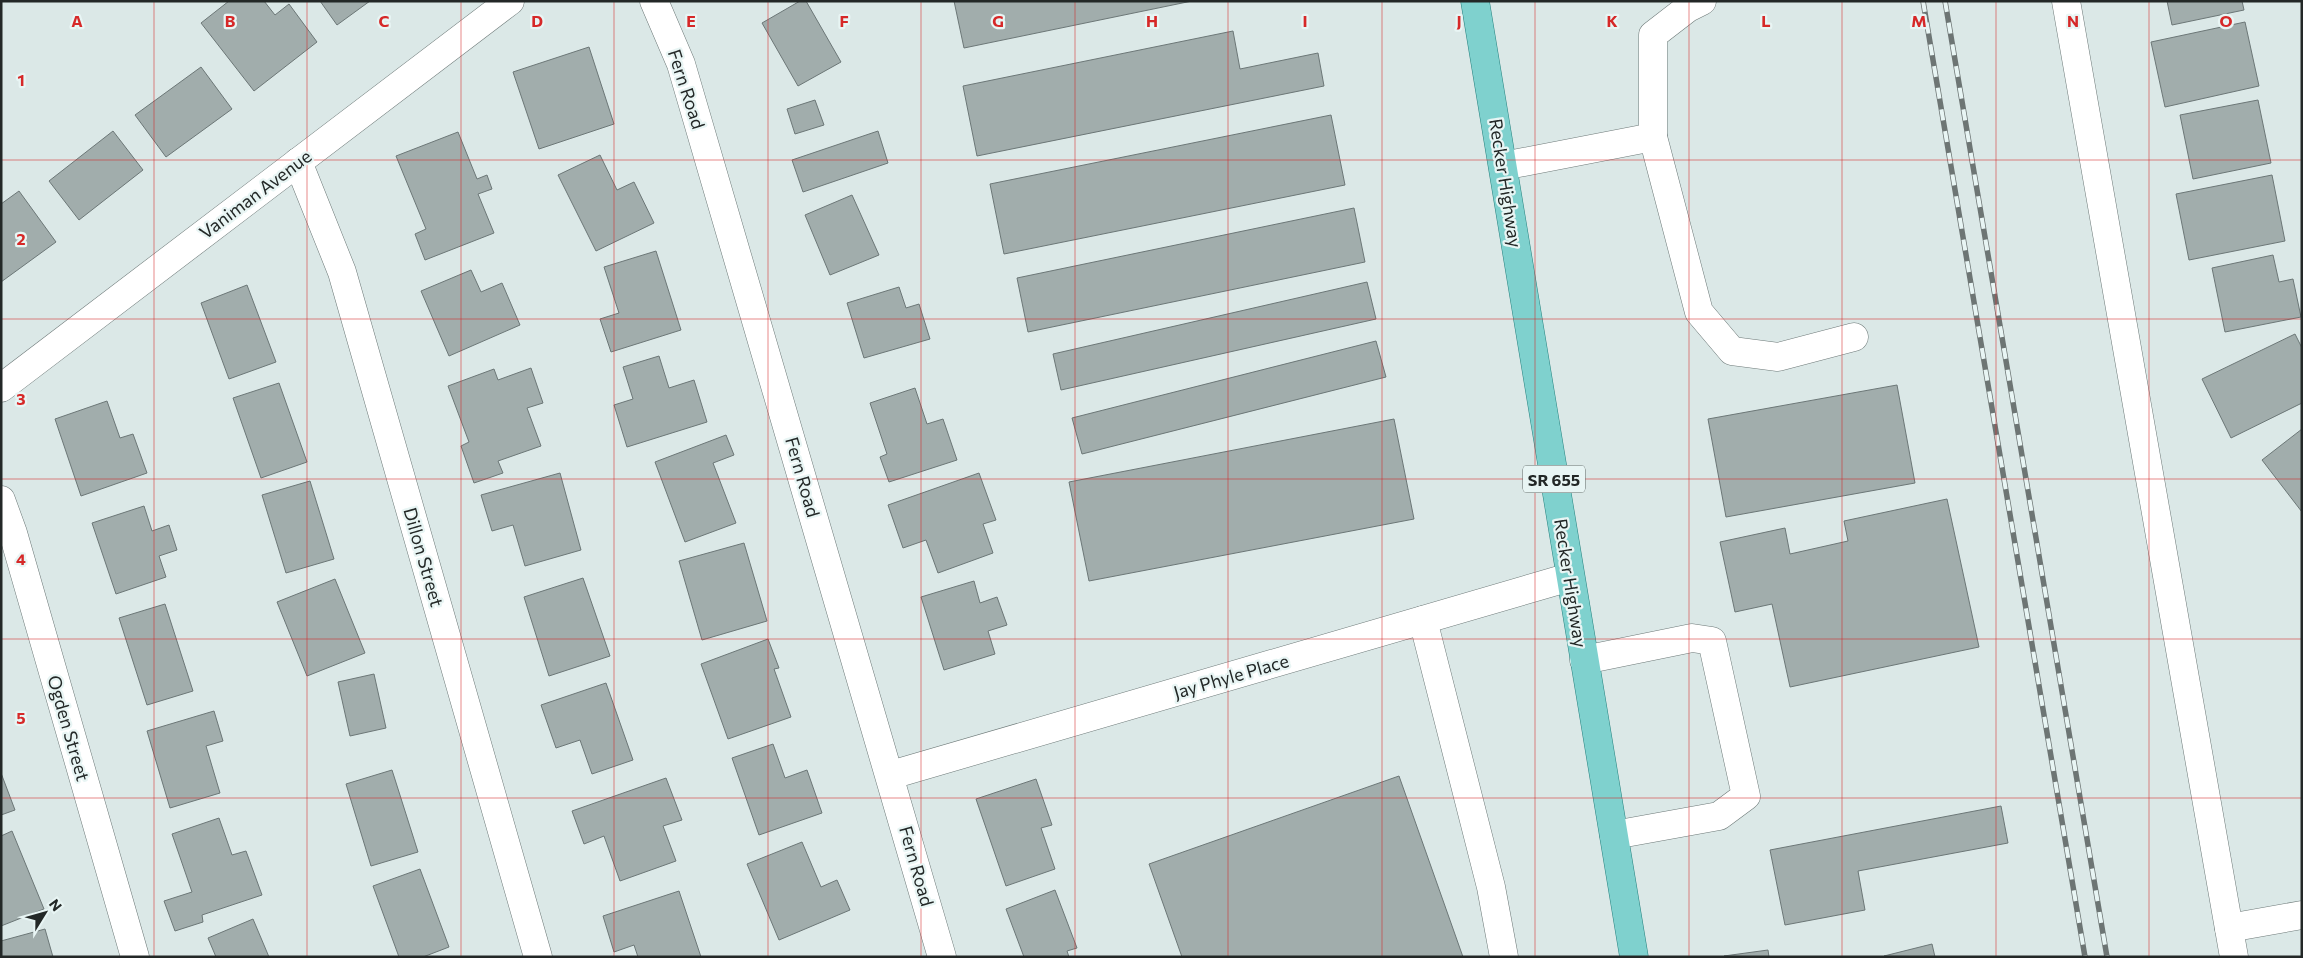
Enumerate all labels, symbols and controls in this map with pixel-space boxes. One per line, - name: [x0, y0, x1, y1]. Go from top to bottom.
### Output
- text: A: [71, 11, 83, 30]
- text: B: [225, 11, 236, 30]
- text: C: [379, 11, 390, 30]
- text: D: [531, 11, 543, 30]
- text: E: [686, 11, 696, 30]
- text: F: [839, 11, 849, 30]
- text: G: [992, 11, 1004, 30]
- text: H: [1146, 11, 1158, 30]
- text: I: [1302, 11, 1308, 30]
- text: J: [1456, 11, 1462, 30]
- text: K: [1606, 11, 1618, 30]
- text: L: [1761, 11, 1771, 30]
- text: M: [1911, 11, 1927, 30]
- text: N: [2067, 11, 2079, 30]
- text: O: [2219, 11, 2233, 30]
- street label: Fern Road: [664, 46, 710, 132]
- text: 1: [17, 70, 25, 89]
- street label: Recker Highway: [1485, 117, 1527, 249]
- street label: Vaniman Avenue: [195, 145, 315, 243]
- text: 2: [16, 229, 26, 248]
- text: 3: [16, 389, 26, 408]
- street label: Fern Road: [781, 434, 825, 520]
- road number: SR 655: [1523, 466, 1585, 492]
- street label: Dillon Street: [399, 505, 449, 609]
- street label: Recker Highway: [1550, 517, 1592, 649]
- text: 4: [16, 549, 26, 568]
- street label: Jay Phyle Place: [1171, 649, 1291, 703]
- street label: Ogden Street: [43, 673, 95, 783]
- text: 5: [16, 708, 26, 727]
- street label: Fern Road: [895, 823, 939, 909]
- north arrow: [20, 888, 70, 938]
- text: N: [46, 896, 66, 914]

